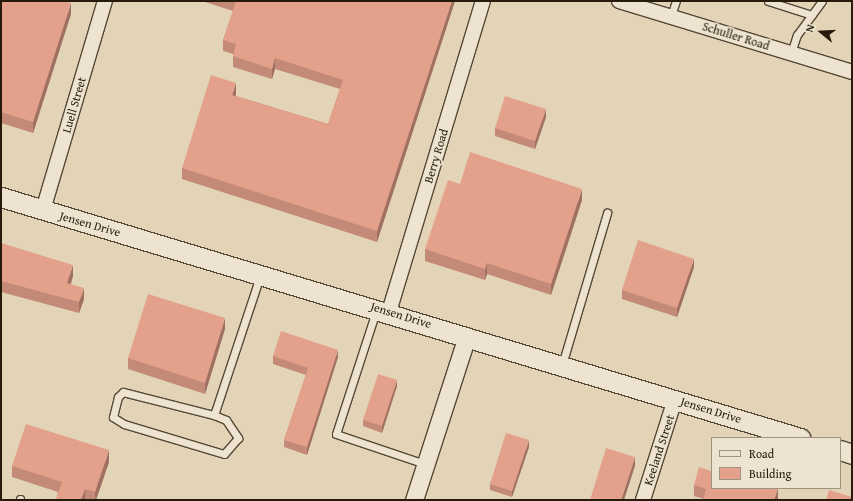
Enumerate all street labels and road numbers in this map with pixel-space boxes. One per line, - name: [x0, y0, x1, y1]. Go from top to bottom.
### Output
- street label: Schuller Road: [701, 19, 771, 53]
- street label: Luell Street: [59, 75, 89, 135]
- street label: Berry Road: [421, 127, 451, 185]
- street label: Jensen Drive: [58, 208, 122, 240]
- street label: Jensen Drive: [369, 299, 433, 331]
- street label: Jensen Drive: [679, 394, 743, 426]
- street label: Keeland Street: [641, 413, 677, 487]

